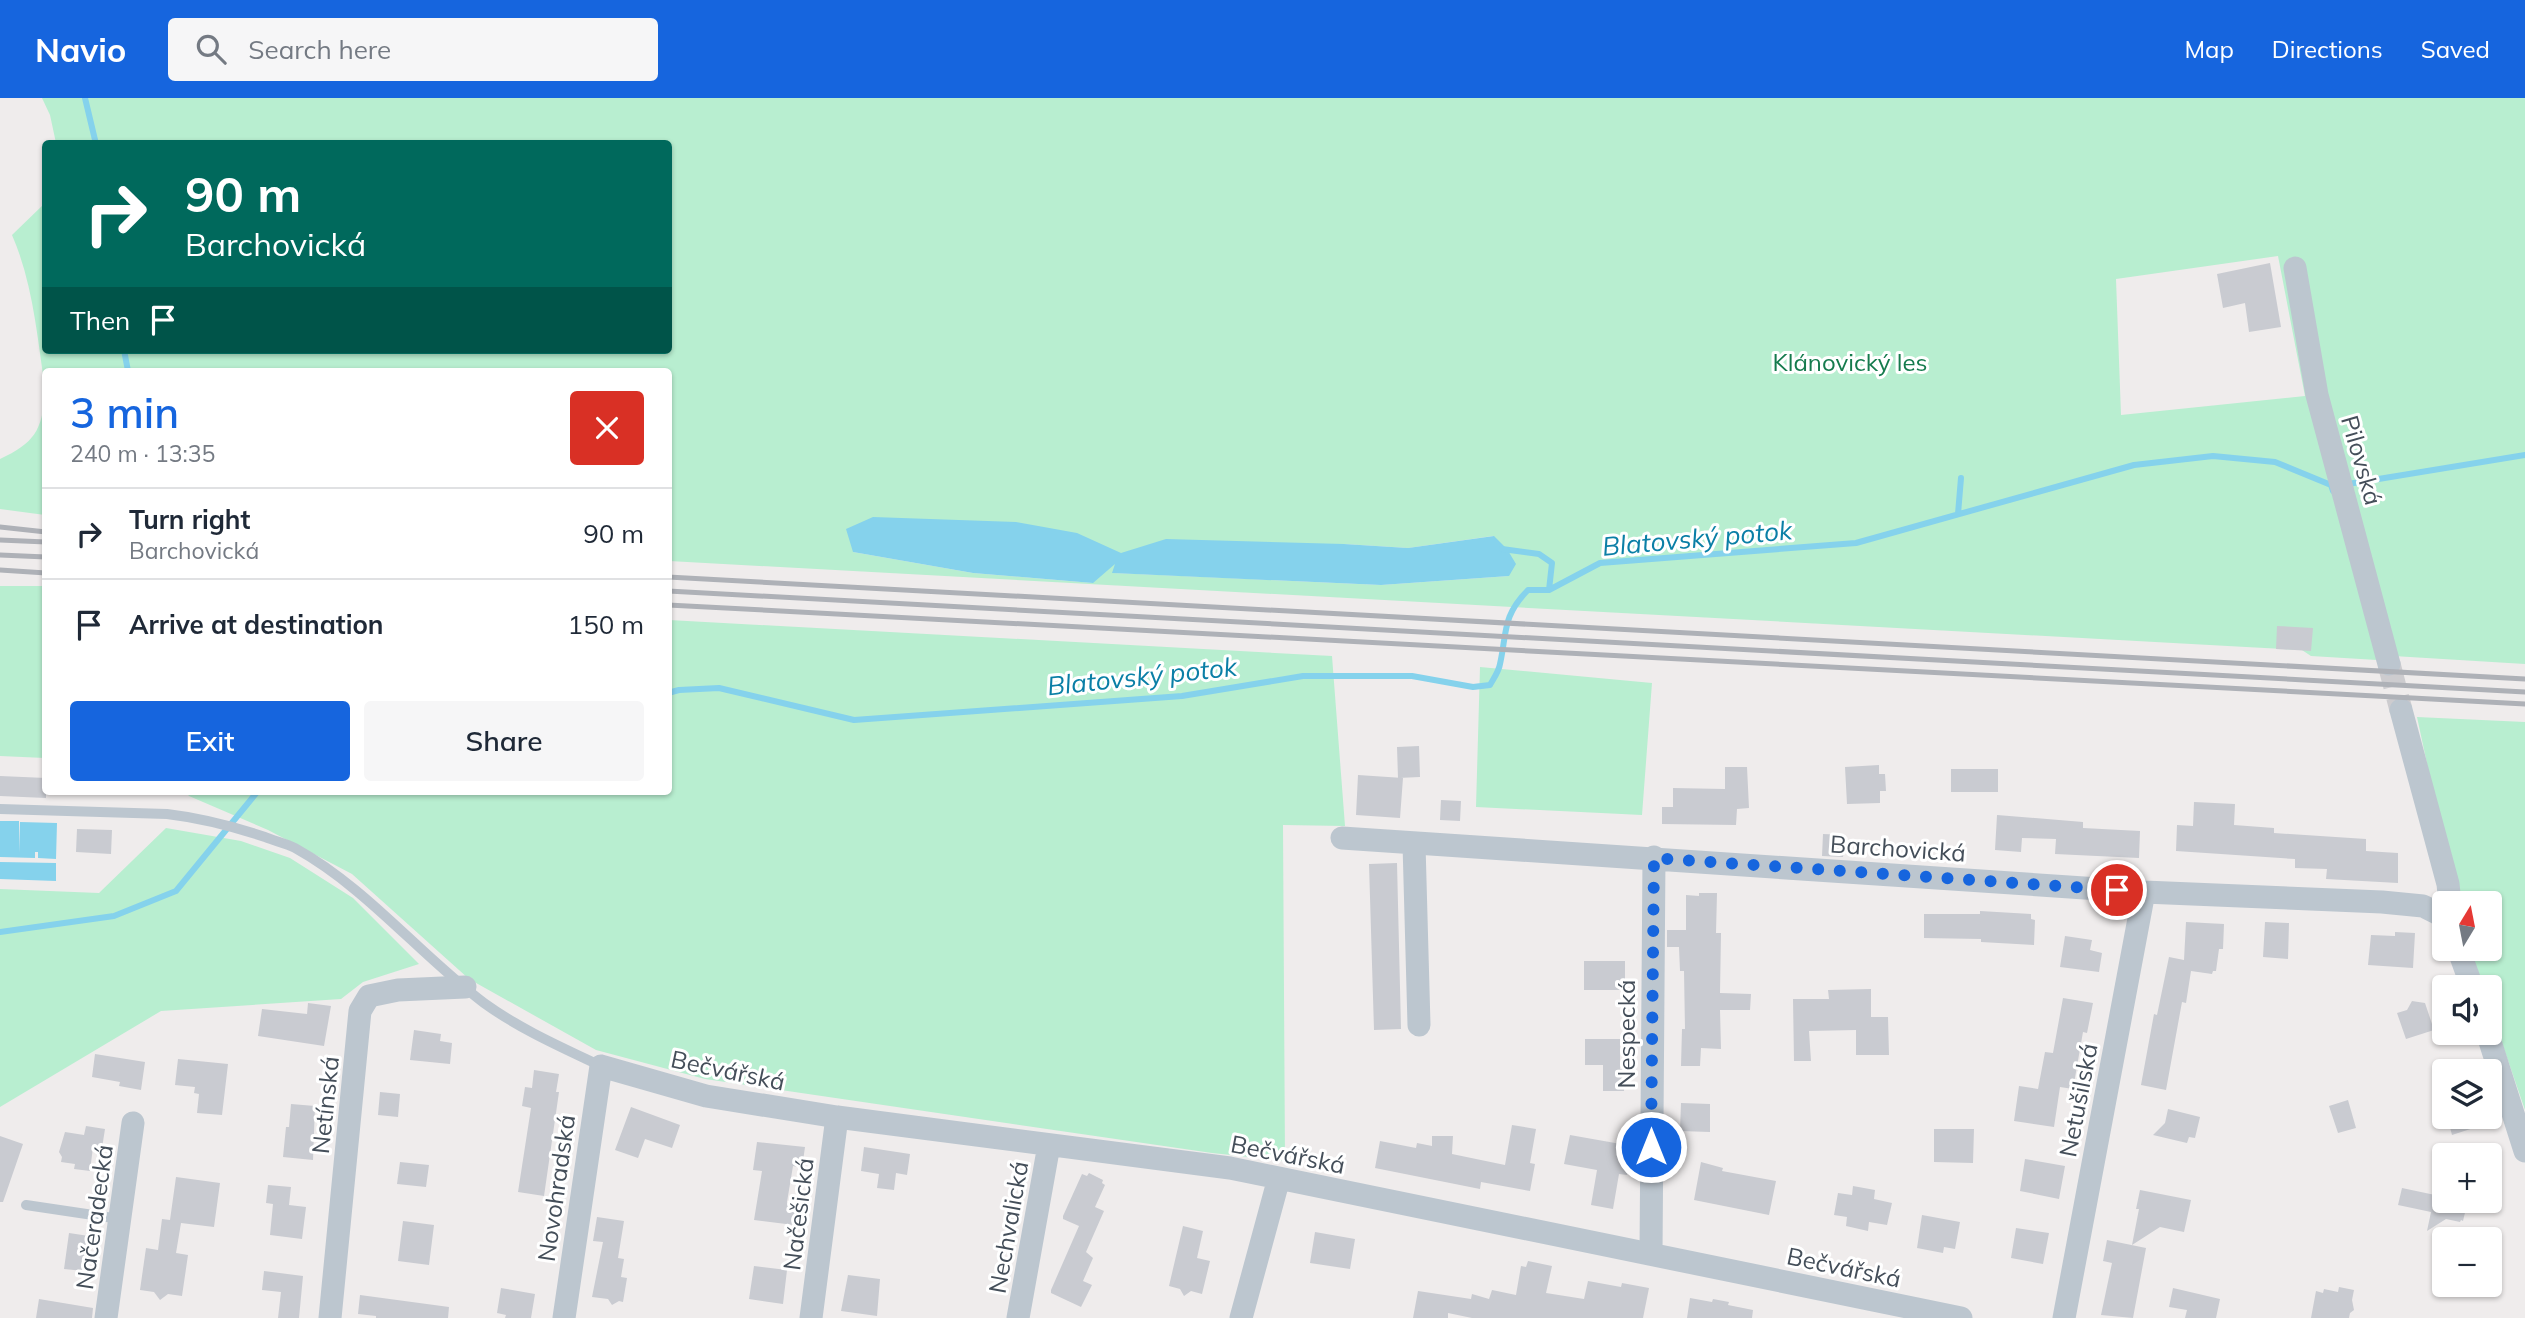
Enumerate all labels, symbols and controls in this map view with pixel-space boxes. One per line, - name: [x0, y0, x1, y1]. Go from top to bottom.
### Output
- search box: [168, 18, 658, 81]
- text: Navio: [35, 29, 126, 70]
- icon: search: [192, 30, 230, 68]
- text: Search here: [248, 33, 391, 66]
- text: Map: [2184, 34, 2234, 64]
- text: Directions: [2272, 34, 2383, 64]
- text: Saved: [2421, 34, 2490, 64]
- text: 90 m: [185, 163, 301, 224]
- icon: right: [70, 168, 161, 259]
- text: Barchovická: [185, 224, 366, 264]
- icon: arrive: [144, 301, 182, 339]
- text: Then: [70, 304, 130, 337]
- park label: Klánovický les: [1773, 347, 1927, 377]
- text: 3 min: [70, 386, 179, 439]
- button: close: [570, 391, 644, 465]
- street label: Pilovská: [2335, 412, 2389, 508]
- text: 240 m · 13:35: [70, 439, 215, 468]
- text: Turn right: [129, 503, 250, 536]
- water label: Blatovský potok: [1601, 513, 1794, 563]
- icon: right: [70, 515, 108, 553]
- text: 90 m: [583, 517, 644, 550]
- text: Barchovická: [129, 536, 259, 565]
- icon: arrive: [70, 606, 108, 644]
- text: Arrive at destination: [129, 608, 384, 641]
- text: 150 m: [568, 608, 644, 641]
- water label: Blatovský potok: [1045, 650, 1239, 702]
- button: Exit: [70, 701, 350, 781]
- button: Share: [364, 701, 644, 781]
- street label: Barchovická: [1829, 828, 1967, 868]
- pin: [2087, 860, 2147, 920]
- icon: arrive: [2098, 871, 2136, 909]
- north arrow: [2432, 891, 2502, 961]
- map controls: [2432, 891, 2502, 1297]
- button: sound: [2432, 975, 2502, 1045]
- street label: Nespecká: [1611, 980, 1641, 1088]
- street label: Netušilská: [2052, 1041, 2104, 1159]
- street label: Bečvářská: [668, 1043, 788, 1097]
- street label: Netínská: [305, 1055, 345, 1155]
- button: layers: [2432, 1059, 2502, 1129]
- position arrow: [1614, 1110, 1688, 1184]
- street label: Novohradská: [531, 1113, 581, 1263]
- street label: Bečvářská: [1228, 1128, 1348, 1180]
- street label: Načeradecká: [69, 1143, 119, 1291]
- button: +: [2432, 1143, 2502, 1213]
- street label: Načešická: [776, 1156, 820, 1272]
- street label: Nechvalická: [982, 1159, 1034, 1295]
- button: −: [2432, 1227, 2502, 1297]
- street label: Bečvářská: [1784, 1240, 1904, 1294]

